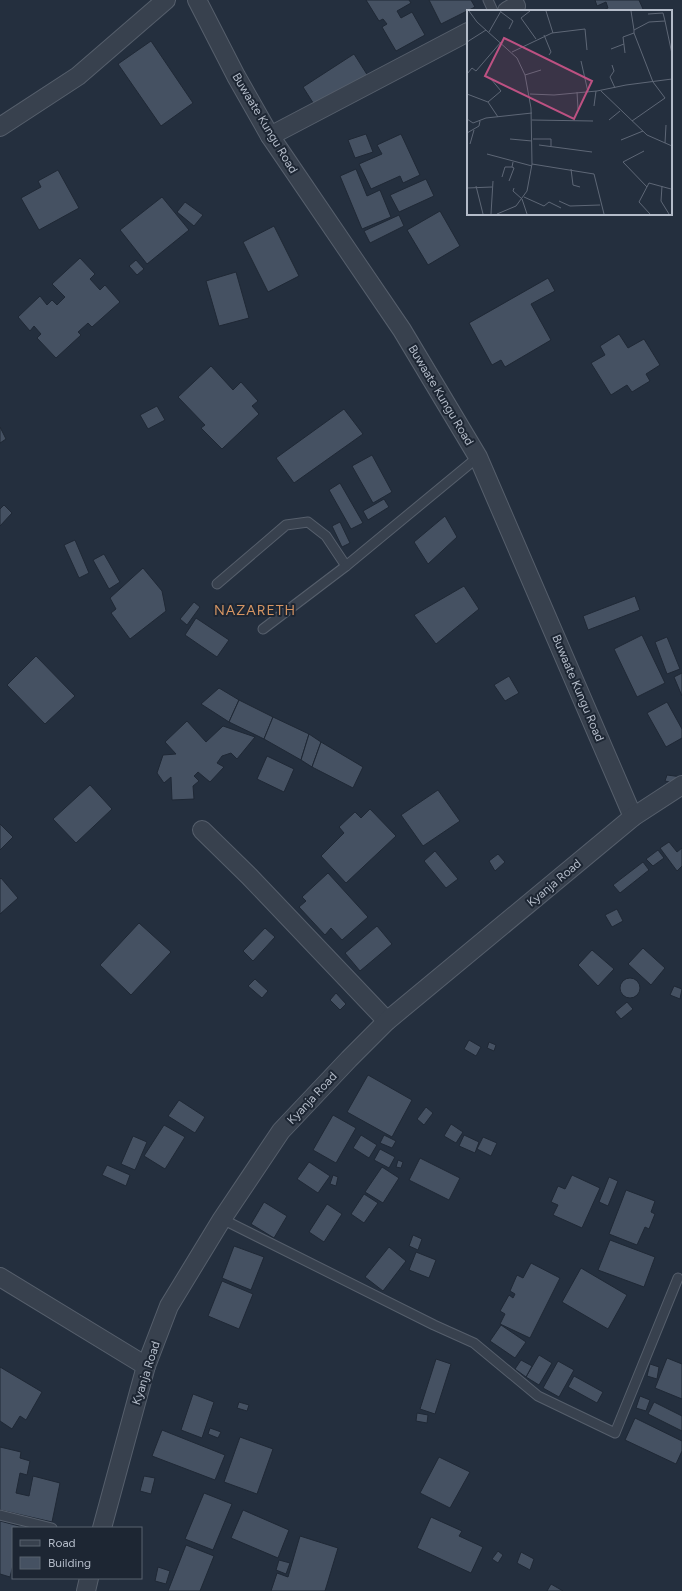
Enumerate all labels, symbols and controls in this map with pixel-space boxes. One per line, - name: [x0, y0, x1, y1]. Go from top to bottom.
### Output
- inset map: [467, 10, 672, 215]
- street label: Buwaate Kungu Road: [229, 70, 301, 176]
- street label: Buwaate Kungu Road: [405, 342, 477, 448]
- district label: NAZARETH: [214, 602, 296, 619]
- street label: Buwaate Kungu Road: [549, 633, 607, 743]
- street label: Kyanja Road: [524, 856, 584, 910]
- street label: Kyanja Road: [284, 1069, 340, 1127]
- street label: Kyanja Road: [129, 1339, 163, 1407]
- legend: [12, 1527, 142, 1579]
- text: Road: [48, 1536, 76, 1550]
- text: Building: [48, 1556, 91, 1570]

